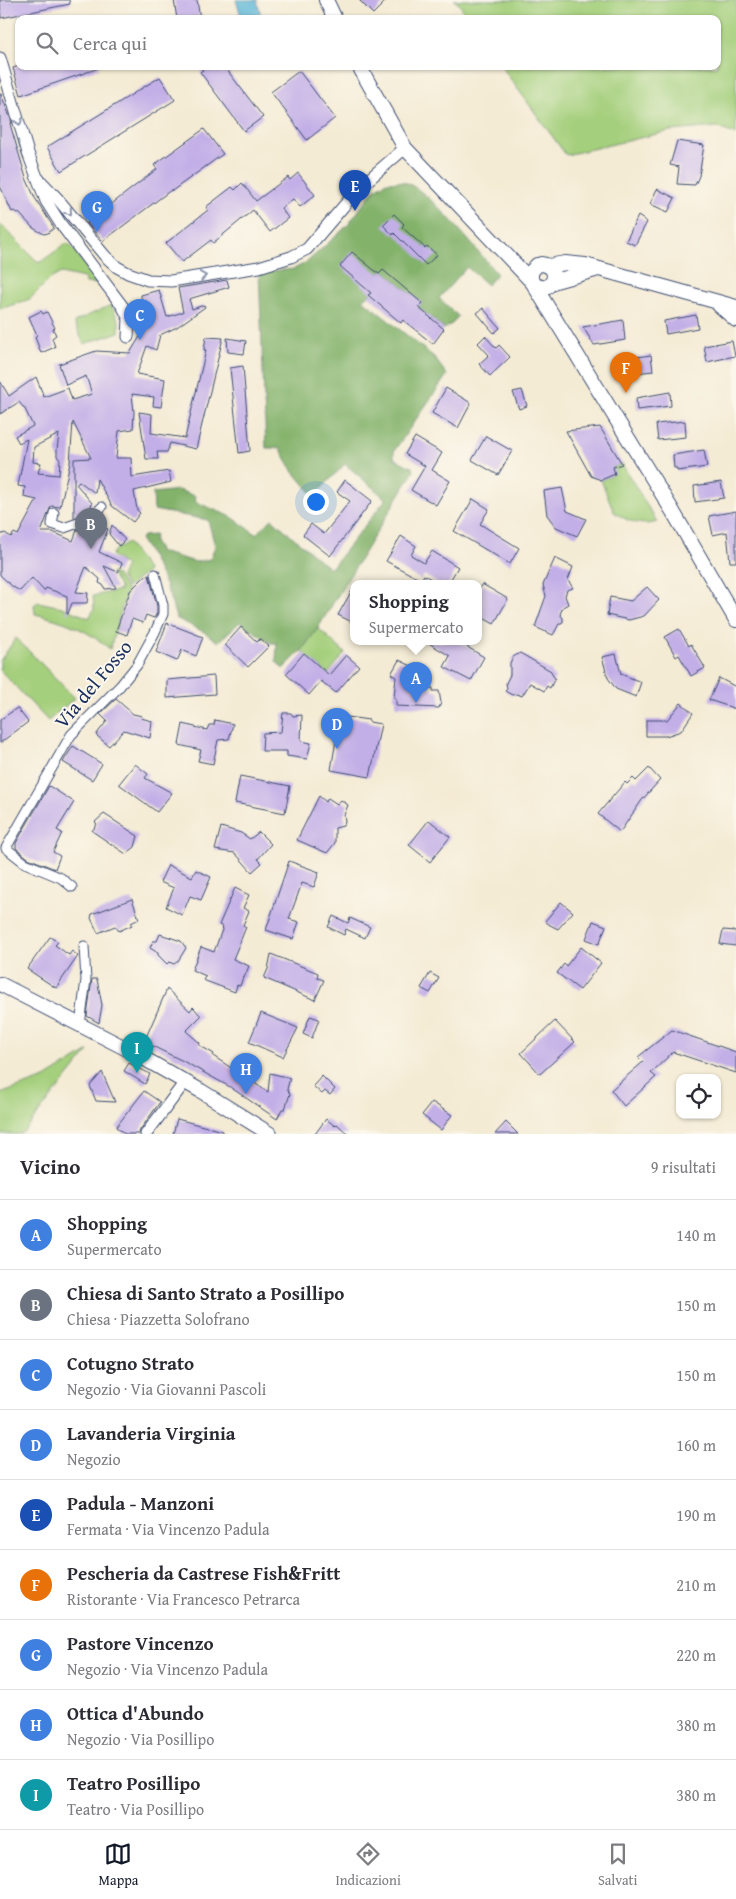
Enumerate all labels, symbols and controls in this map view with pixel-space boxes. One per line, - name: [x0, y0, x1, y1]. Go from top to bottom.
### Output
- search box: [15, 15, 721, 70]
- icon: search: [33, 29, 61, 57]
- text: Cerca qui: [73, 29, 147, 57]
- one-way arrow: [13, 117, 23, 125]
- pin: E: [339, 170, 371, 211]
- pin: G: [81, 191, 113, 232]
- one-way arrow: [63, 206, 71, 215]
- one-way arrow: [199, 271, 207, 282]
- pin: C: [124, 299, 156, 340]
- pin: F: [610, 352, 642, 393]
- your location: [303, 489, 329, 515]
- pin: B: [75, 508, 107, 549]
- popup: [350, 580, 482, 645]
- text: Shopping: [369, 587, 449, 615]
- text: Supermercato: [369, 615, 463, 639]
- street label: Via del Fosso: [47, 633, 138, 734]
- pin: A: [400, 662, 432, 703]
- pin: D: [321, 708, 353, 749]
- pin: I: [121, 1032, 153, 1073]
- pin: H: [230, 1053, 262, 1094]
- map controls: [676, 1074, 721, 1119]
- button: locate: [676, 1074, 721, 1119]
- text: Vicino: [20, 1151, 80, 1182]
- text: 9 risultati: [651, 1155, 716, 1179]
- text: Shopping: [67, 1209, 147, 1237]
- text: A: [31, 1223, 41, 1247]
- text: 140 m: [676, 1223, 716, 1247]
- text: Supermercato: [67, 1237, 162, 1261]
- text: Chiesa di Santo Strato a Posillipo: [67, 1279, 344, 1307]
- text: B: [31, 1293, 41, 1317]
- text: 150 m: [676, 1293, 716, 1317]
- text: Chiesa · Piazzetta Solofrano: [67, 1307, 250, 1331]
- text: Cotugno Strato: [67, 1349, 194, 1377]
- text: C: [31, 1363, 41, 1387]
- text: 150 m: [676, 1363, 716, 1387]
- text: Negozio · Via Giovanni Pascoli: [67, 1377, 266, 1401]
- text: Lavanderia Virginia: [67, 1419, 236, 1447]
- text: D: [31, 1433, 41, 1457]
- text: 160 m: [676, 1433, 716, 1457]
- text: Negozio: [67, 1447, 121, 1471]
- text: Padula - Manzoni: [67, 1489, 214, 1517]
- text: E: [32, 1503, 40, 1527]
- text: 190 m: [676, 1503, 716, 1527]
- text: Fermata · Via Vincenzo Padula: [67, 1517, 270, 1541]
- text: Pescheria da Castrese Fish&Fritt: [67, 1559, 341, 1587]
- text: F: [32, 1573, 40, 1597]
- text: 210 m: [676, 1573, 716, 1597]
- text: Ristorante · Via Francesco Petrarca: [67, 1587, 300, 1611]
- text: Pastore Vincenzo: [67, 1629, 214, 1657]
- text: G: [31, 1643, 41, 1667]
- text: 220 m: [676, 1643, 716, 1667]
- text: Negozio · Via Vincenzo Padula: [67, 1657, 268, 1681]
- text: Ottica d'Abundo: [67, 1699, 204, 1727]
- text: H: [30, 1713, 42, 1737]
- text: 380 m: [676, 1713, 716, 1737]
- text: Negozio · Via Posillipo: [67, 1727, 214, 1751]
- text: Teatro Posillipo: [67, 1769, 200, 1797]
- text: I: [33, 1783, 39, 1807]
- text: 380 m: [676, 1783, 716, 1807]
- text: Teatro · Via Posillipo: [67, 1797, 204, 1821]
- tab: Mappa: [99, 1840, 138, 1890]
- tab: Indicazioni: [335, 1840, 401, 1890]
- tab: Salvati: [598, 1840, 637, 1890]

